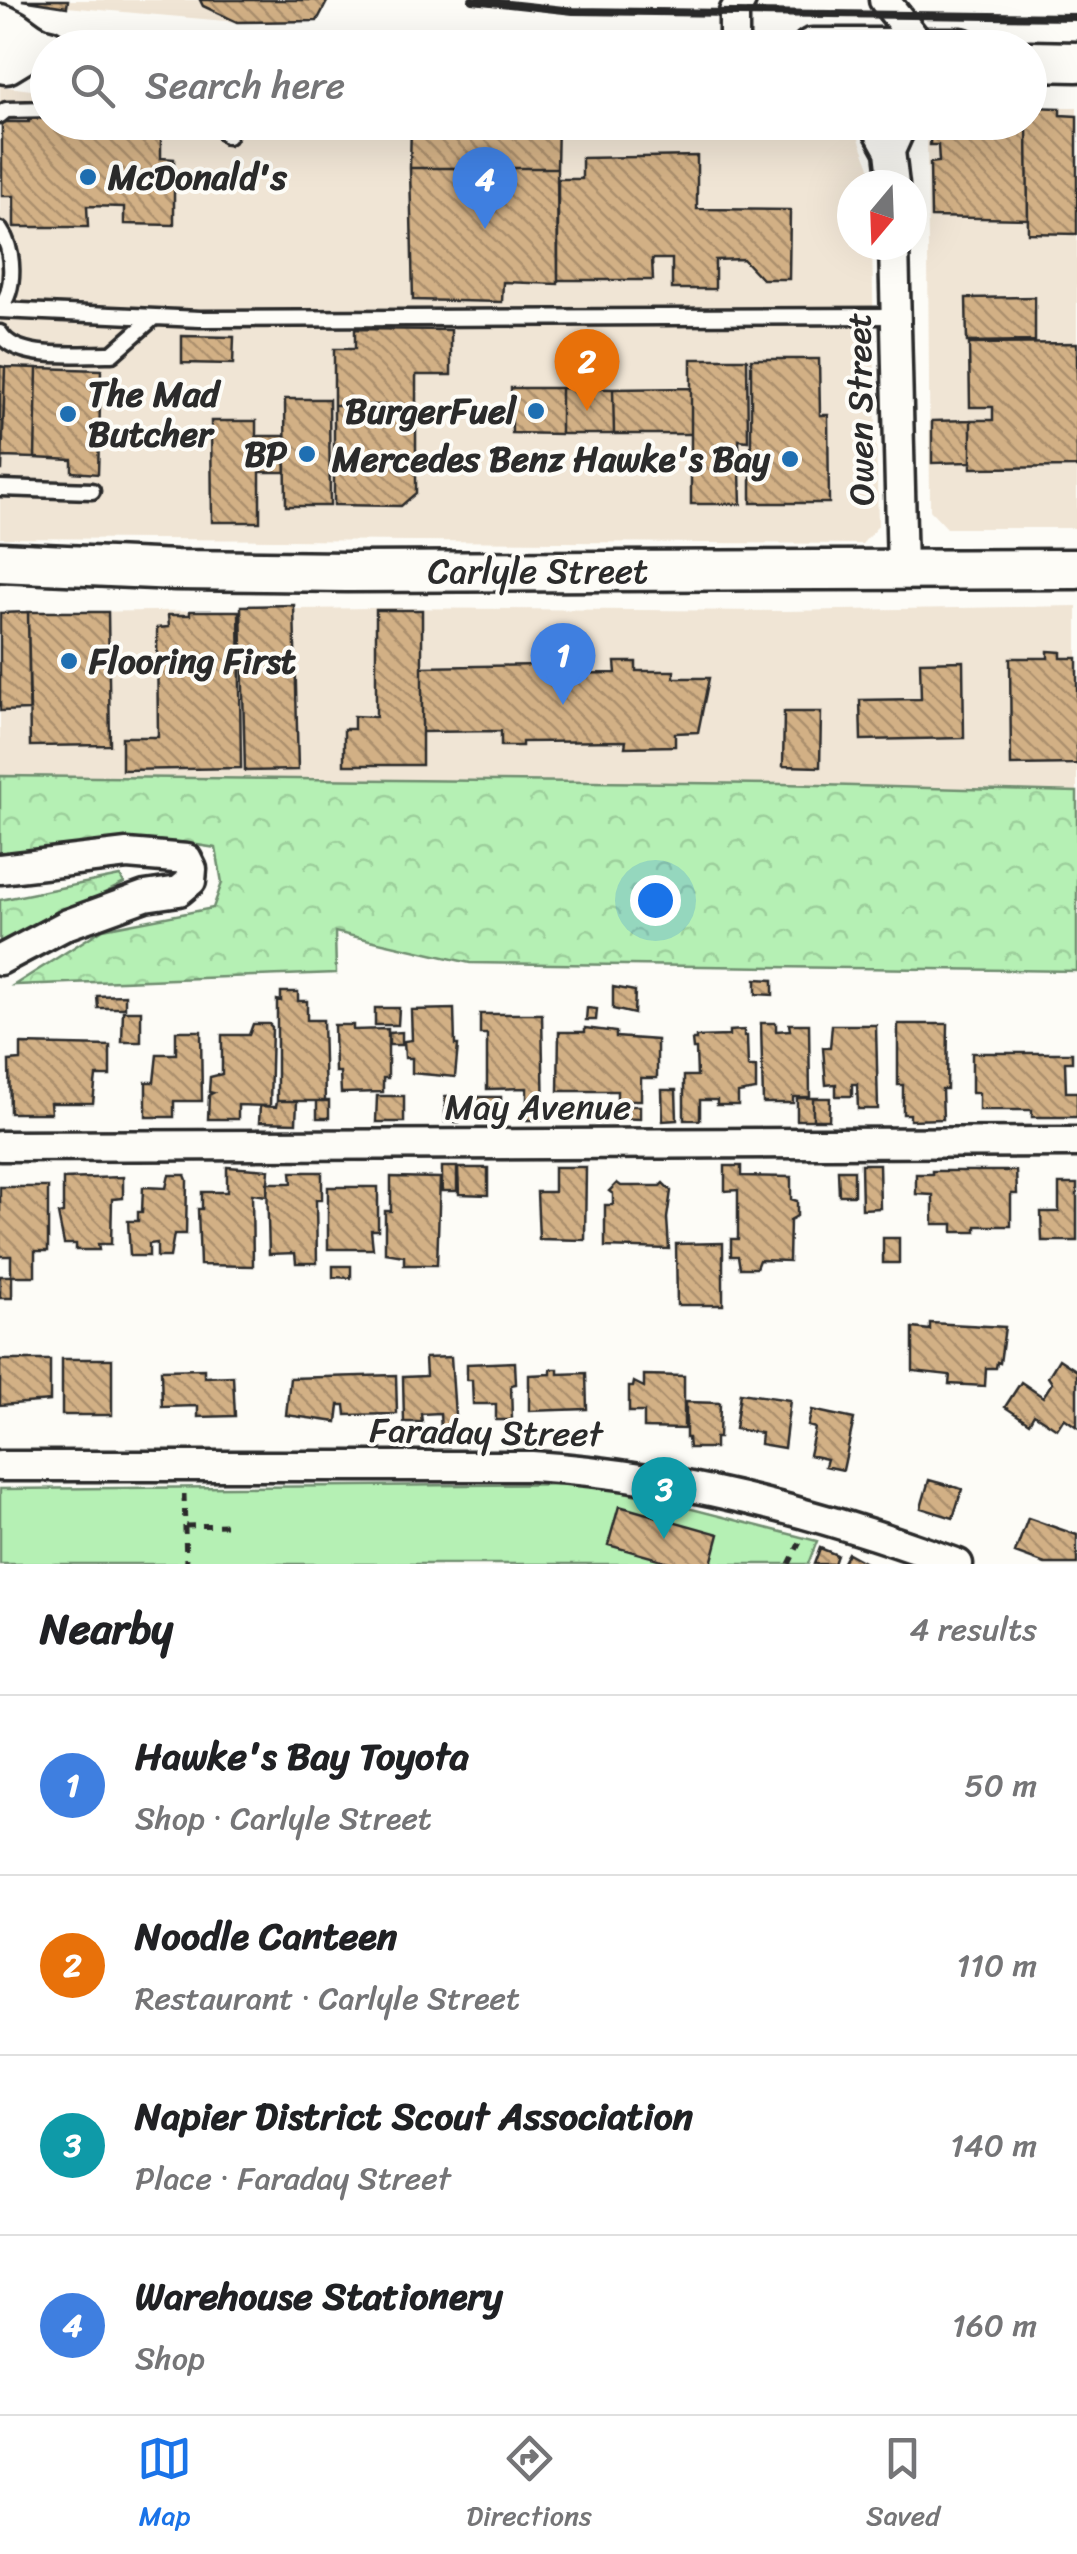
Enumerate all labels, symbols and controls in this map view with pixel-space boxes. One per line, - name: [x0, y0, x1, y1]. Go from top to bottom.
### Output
- search box: [30, 30, 1047, 140]
- text: Search here: [145, 52, 345, 119]
- icon: search: [65, 58, 120, 113]
- place label: McDonald's: [107, 146, 288, 208]
- pin: 4: [452, 146, 518, 229]
- marker: McDonald's: [77, 166, 99, 188]
- north arrow: [837, 170, 927, 260]
- street label: Owen Street: [827, 312, 893, 506]
- pin: 2: [554, 328, 620, 411]
- place label: The Mad Butcher: [88, 363, 221, 465]
- place label: BurgerFuel: [345, 380, 518, 442]
- marker: BurgerFuel: [525, 400, 547, 422]
- marker: The Mad Butcher: [57, 403, 79, 425]
- place label: BP: [244, 423, 287, 485]
- place label: Mercedes Benz Hawke's Bay: [331, 428, 771, 490]
- marker: BP: [296, 443, 318, 465]
- marker: Mercedes Benz Hawke's Bay: [779, 448, 801, 470]
- street label: Carlyle Street: [428, 540, 648, 602]
- pin: 1: [530, 622, 596, 705]
- place label: Flooring First: [88, 630, 297, 692]
- marker: Flooring First: [58, 650, 80, 672]
- your location: [630, 875, 681, 926]
- street label: May Avenue: [445, 1076, 631, 1138]
- street label: Faraday Street: [369, 1399, 605, 1465]
- pin: 3: [632, 1456, 696, 1539]
- text: Nearby: [40, 1592, 173, 1666]
- text: 4 results: [909, 1601, 1037, 1658]
- text: Hawke's Bay Toyota: [135, 1723, 469, 1790]
- text: 1: [66, 1757, 79, 1814]
- text: 50 m: [964, 1757, 1037, 1814]
- text: Shop · Carlyle Street: [135, 1790, 432, 1847]
- text: Noodle Canteen: [135, 1903, 397, 1970]
- text: 2: [63, 1937, 82, 1994]
- text: 110 m: [956, 1937, 1037, 1994]
- text: Restaurant · Carlyle Street: [135, 1970, 520, 2027]
- text: Napier District Scout Association: [135, 2083, 693, 2150]
- text: 3: [64, 2117, 81, 2174]
- text: 140 m: [950, 2117, 1037, 2174]
- text: Place · Faraday Street: [135, 2150, 451, 2207]
- text: Warehouse Stationery: [135, 2263, 503, 2330]
- text: 4: [62, 2297, 83, 2354]
- text: 160 m: [952, 2297, 1037, 2354]
- text: Shop: [135, 2330, 205, 2387]
- tab: Map: [137, 2431, 192, 2540]
- tab: Directions: [466, 2431, 592, 2540]
- tab: Saved: [866, 2431, 940, 2540]

